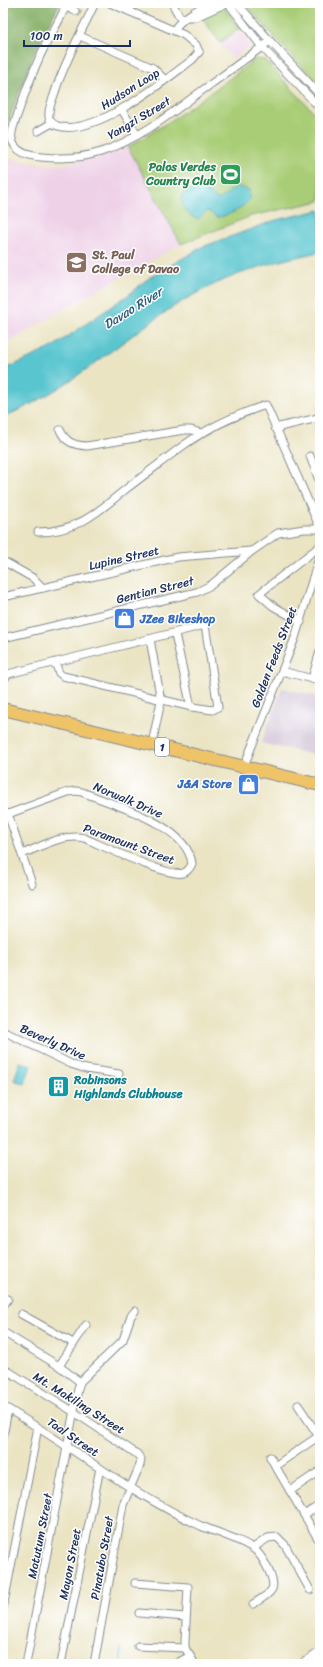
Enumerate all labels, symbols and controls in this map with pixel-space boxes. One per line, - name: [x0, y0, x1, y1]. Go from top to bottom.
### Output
- scale bar: [24, 22, 130, 48]
- text: 100 m: [30, 25, 63, 47]
- street label: Hudson Loop: [96, 62, 165, 116]
- street label: Yangzi Street: [103, 90, 176, 146]
- place label: Palos Verdes Country Club: [145, 156, 217, 192]
- sports icon: Palos Verdes Country Club: [218, 161, 244, 187]
- place label: St. Paul College of Davao: [91, 244, 180, 280]
- school or university icon: St. Paul College of Davao: [63, 249, 89, 275]
- water label: Davao River: [99, 279, 169, 335]
- street label: Lupine Street: [87, 539, 161, 577]
- street label: Gentian Street: [114, 569, 197, 610]
- street label: Golden Feeds Street: [244, 603, 304, 711]
- shop icon: JZee Bikeshop: [111, 606, 137, 632]
- place label: JZee Bikeshop: [139, 608, 216, 630]
- road number: 1: [155, 738, 169, 756]
- shop icon: J&A Store: [235, 771, 261, 797]
- place label: J&A Store: [177, 773, 233, 795]
- street label: Norwalk Drive: [90, 775, 166, 825]
- street label: Paramount Street: [80, 817, 178, 871]
- street label: Beverly Drive: [16, 1018, 90, 1066]
- place label: Robinsons Highlands Clubhouse: [73, 1069, 184, 1105]
- building icon: Robinsons Highlands Clubhouse: [46, 1074, 72, 1100]
- street label: Mt. Makiling Street: [29, 1366, 129, 1440]
- street label: Taal Street: [42, 1411, 104, 1463]
- street label: Matutum Street: [21, 1490, 59, 1581]
- street label: Pinatubo Street: [84, 1513, 120, 1602]
- street label: Mayon Street: [52, 1526, 88, 1602]

